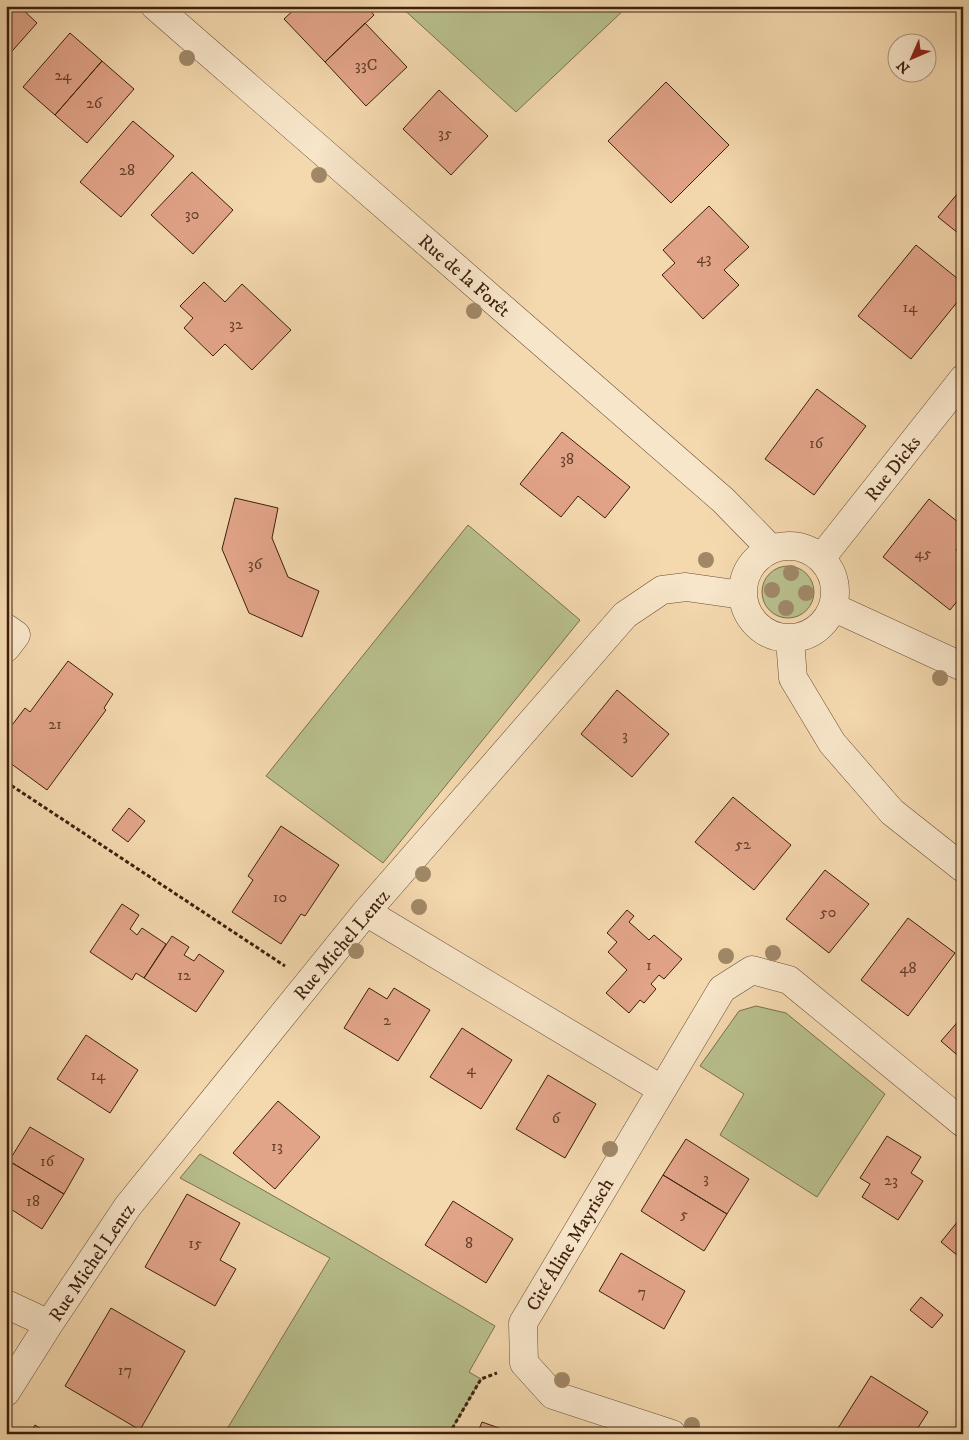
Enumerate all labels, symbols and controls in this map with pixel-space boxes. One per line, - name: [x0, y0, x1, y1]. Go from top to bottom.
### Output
- north arrow: [886, 32, 936, 82]
- house number: 33C: [355, 55, 377, 75]
- text: N: [893, 56, 914, 77]
- house number: 24: [54, 65, 72, 85]
- house number: 26: [86, 93, 103, 113]
- house number: 35: [438, 123, 452, 143]
- house number: 28: [119, 160, 135, 180]
- house number: 30: [185, 204, 199, 224]
- street label: Rue de la Forêt: [413, 230, 515, 322]
- house number: 43: [696, 248, 712, 268]
- house number: 14: [902, 297, 918, 317]
- house number: 32: [229, 314, 243, 334]
- street label: Rue Dicks: [860, 432, 926, 506]
- house number: 16: [809, 433, 824, 453]
- house number: 38: [560, 449, 574, 469]
- house number: 45: [914, 543, 932, 563]
- house number: 36: [248, 554, 263, 574]
- house number: 21: [48, 714, 62, 734]
- house number: 3: [622, 725, 628, 745]
- house number: 52: [735, 834, 751, 854]
- street label: Rue Michel Lentz: [289, 885, 395, 1005]
- house number: 10: [273, 887, 287, 907]
- house number: 50: [820, 902, 836, 922]
- house number: 1: [646, 955, 652, 975]
- house number: 48: [899, 958, 917, 978]
- house number: 12: [177, 965, 191, 985]
- house number: 2: [383, 1010, 391, 1030]
- house number: 4: [466, 1059, 476, 1079]
- house number: 14: [90, 1065, 106, 1085]
- house number: 6: [552, 1108, 561, 1128]
- house number: 13: [271, 1136, 283, 1156]
- house number: 16: [40, 1151, 55, 1171]
- house number: 3: [703, 1168, 709, 1188]
- house number: 23: [884, 1170, 898, 1190]
- street label: Cité Aline Mayrisch: [522, 1174, 619, 1315]
- house number: 18: [26, 1191, 40, 1211]
- street label: Rue Michel Lentz: [44, 1199, 140, 1326]
- house number: 5: [680, 1204, 688, 1224]
- house number: 15: [188, 1233, 202, 1253]
- house number: 8: [465, 1233, 473, 1253]
- house number: 7: [638, 1282, 646, 1302]
- house number: 17: [118, 1360, 132, 1380]

